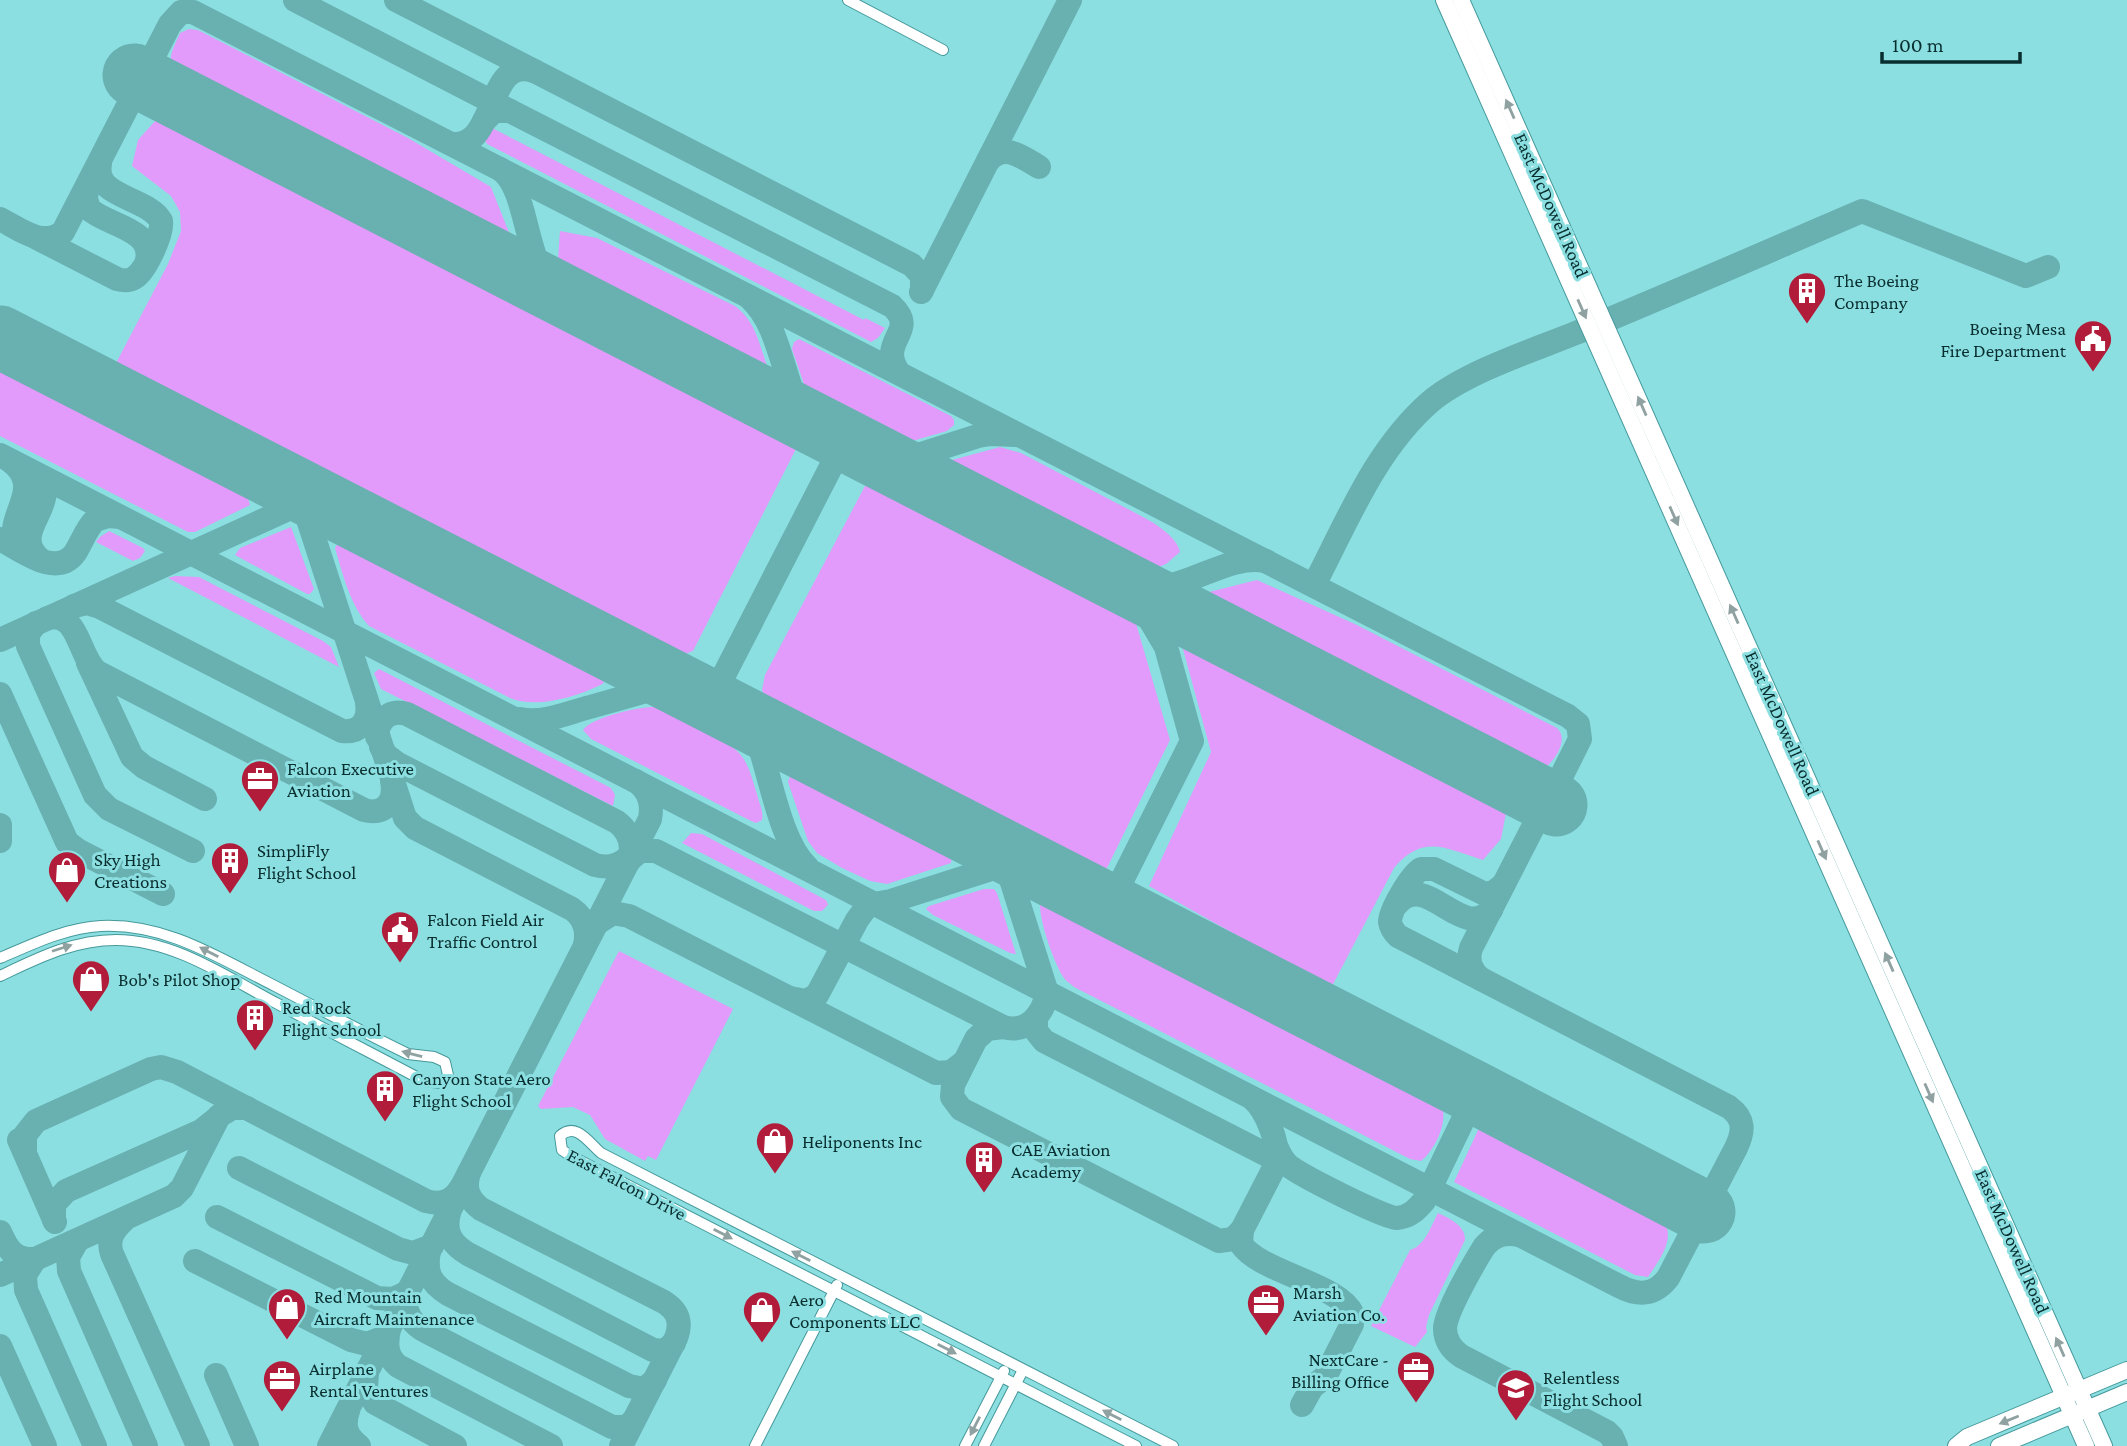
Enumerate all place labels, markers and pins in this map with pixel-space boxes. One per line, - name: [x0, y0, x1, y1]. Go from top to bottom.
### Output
- building icon: The Boeing Company: [1786, 270, 1828, 325]
- place label: The Boeing Company: [1834, 270, 1919, 313]
- place label: Boeing Mesa Fire Department: [1941, 318, 2067, 361]
- public building icon: Boeing Mesa Fire Department: [2072, 318, 2114, 373]
- office icon: Falcon Executive Aviation: [239, 758, 281, 813]
- place label: Falcon Executive Aviation: [287, 758, 414, 801]
- building icon: SimpliFly Flight School: [209, 840, 251, 895]
- place label: SimpliFly Flight School: [257, 840, 356, 883]
- shop icon: Sky High Creations: [46, 849, 88, 904]
- place label: Sky High Creations: [94, 849, 167, 892]
- public building icon: Falcon Field Air Traffic Control: [379, 909, 421, 964]
- place label: Falcon Field Air Traffic Control: [427, 909, 545, 952]
- shop icon: Bob's Pilot Shop: [70, 958, 112, 1013]
- place label: Bob's Pilot Shop: [118, 969, 240, 990]
- building icon: Red Rock Flight School: [234, 997, 276, 1052]
- place label: Red Rock Flight School: [282, 997, 381, 1040]
- building icon: Canyon State Aero Flight School: [364, 1068, 406, 1123]
- place label: Canyon State Aero Flight School: [412, 1068, 551, 1111]
- shop icon: Heliponents Inc: [754, 1120, 796, 1175]
- place label: Heliponents Inc: [802, 1131, 922, 1152]
- building icon: CAE Aviation Academy: [963, 1139, 1005, 1194]
- place label: CAE Aviation Academy: [1011, 1139, 1111, 1182]
- office icon: Marsh Aviation Co.: [1245, 1282, 1287, 1337]
- place label: Marsh Aviation Co.: [1293, 1282, 1385, 1325]
- shop icon: Red Mountain Aircraft Maintenance: [266, 1286, 308, 1341]
- place label: Red Mountain Aircraft Maintenance: [314, 1286, 474, 1329]
- shop icon: Aero Components LLC: [741, 1289, 783, 1344]
- place label: Aero Components LLC: [789, 1289, 920, 1332]
- place label: NextCare - Billing Office: [1291, 1349, 1389, 1392]
- office icon: NextCare - Billing Office: [1395, 1349, 1437, 1404]
- office icon: Airplane Rental Ventures: [261, 1358, 303, 1413]
- place label: Airplane Rental Ventures: [309, 1358, 429, 1401]
- school or university icon: Relentless Flight School: [1495, 1367, 1537, 1422]
- place label: Relentless Flight School: [1543, 1367, 1642, 1410]

